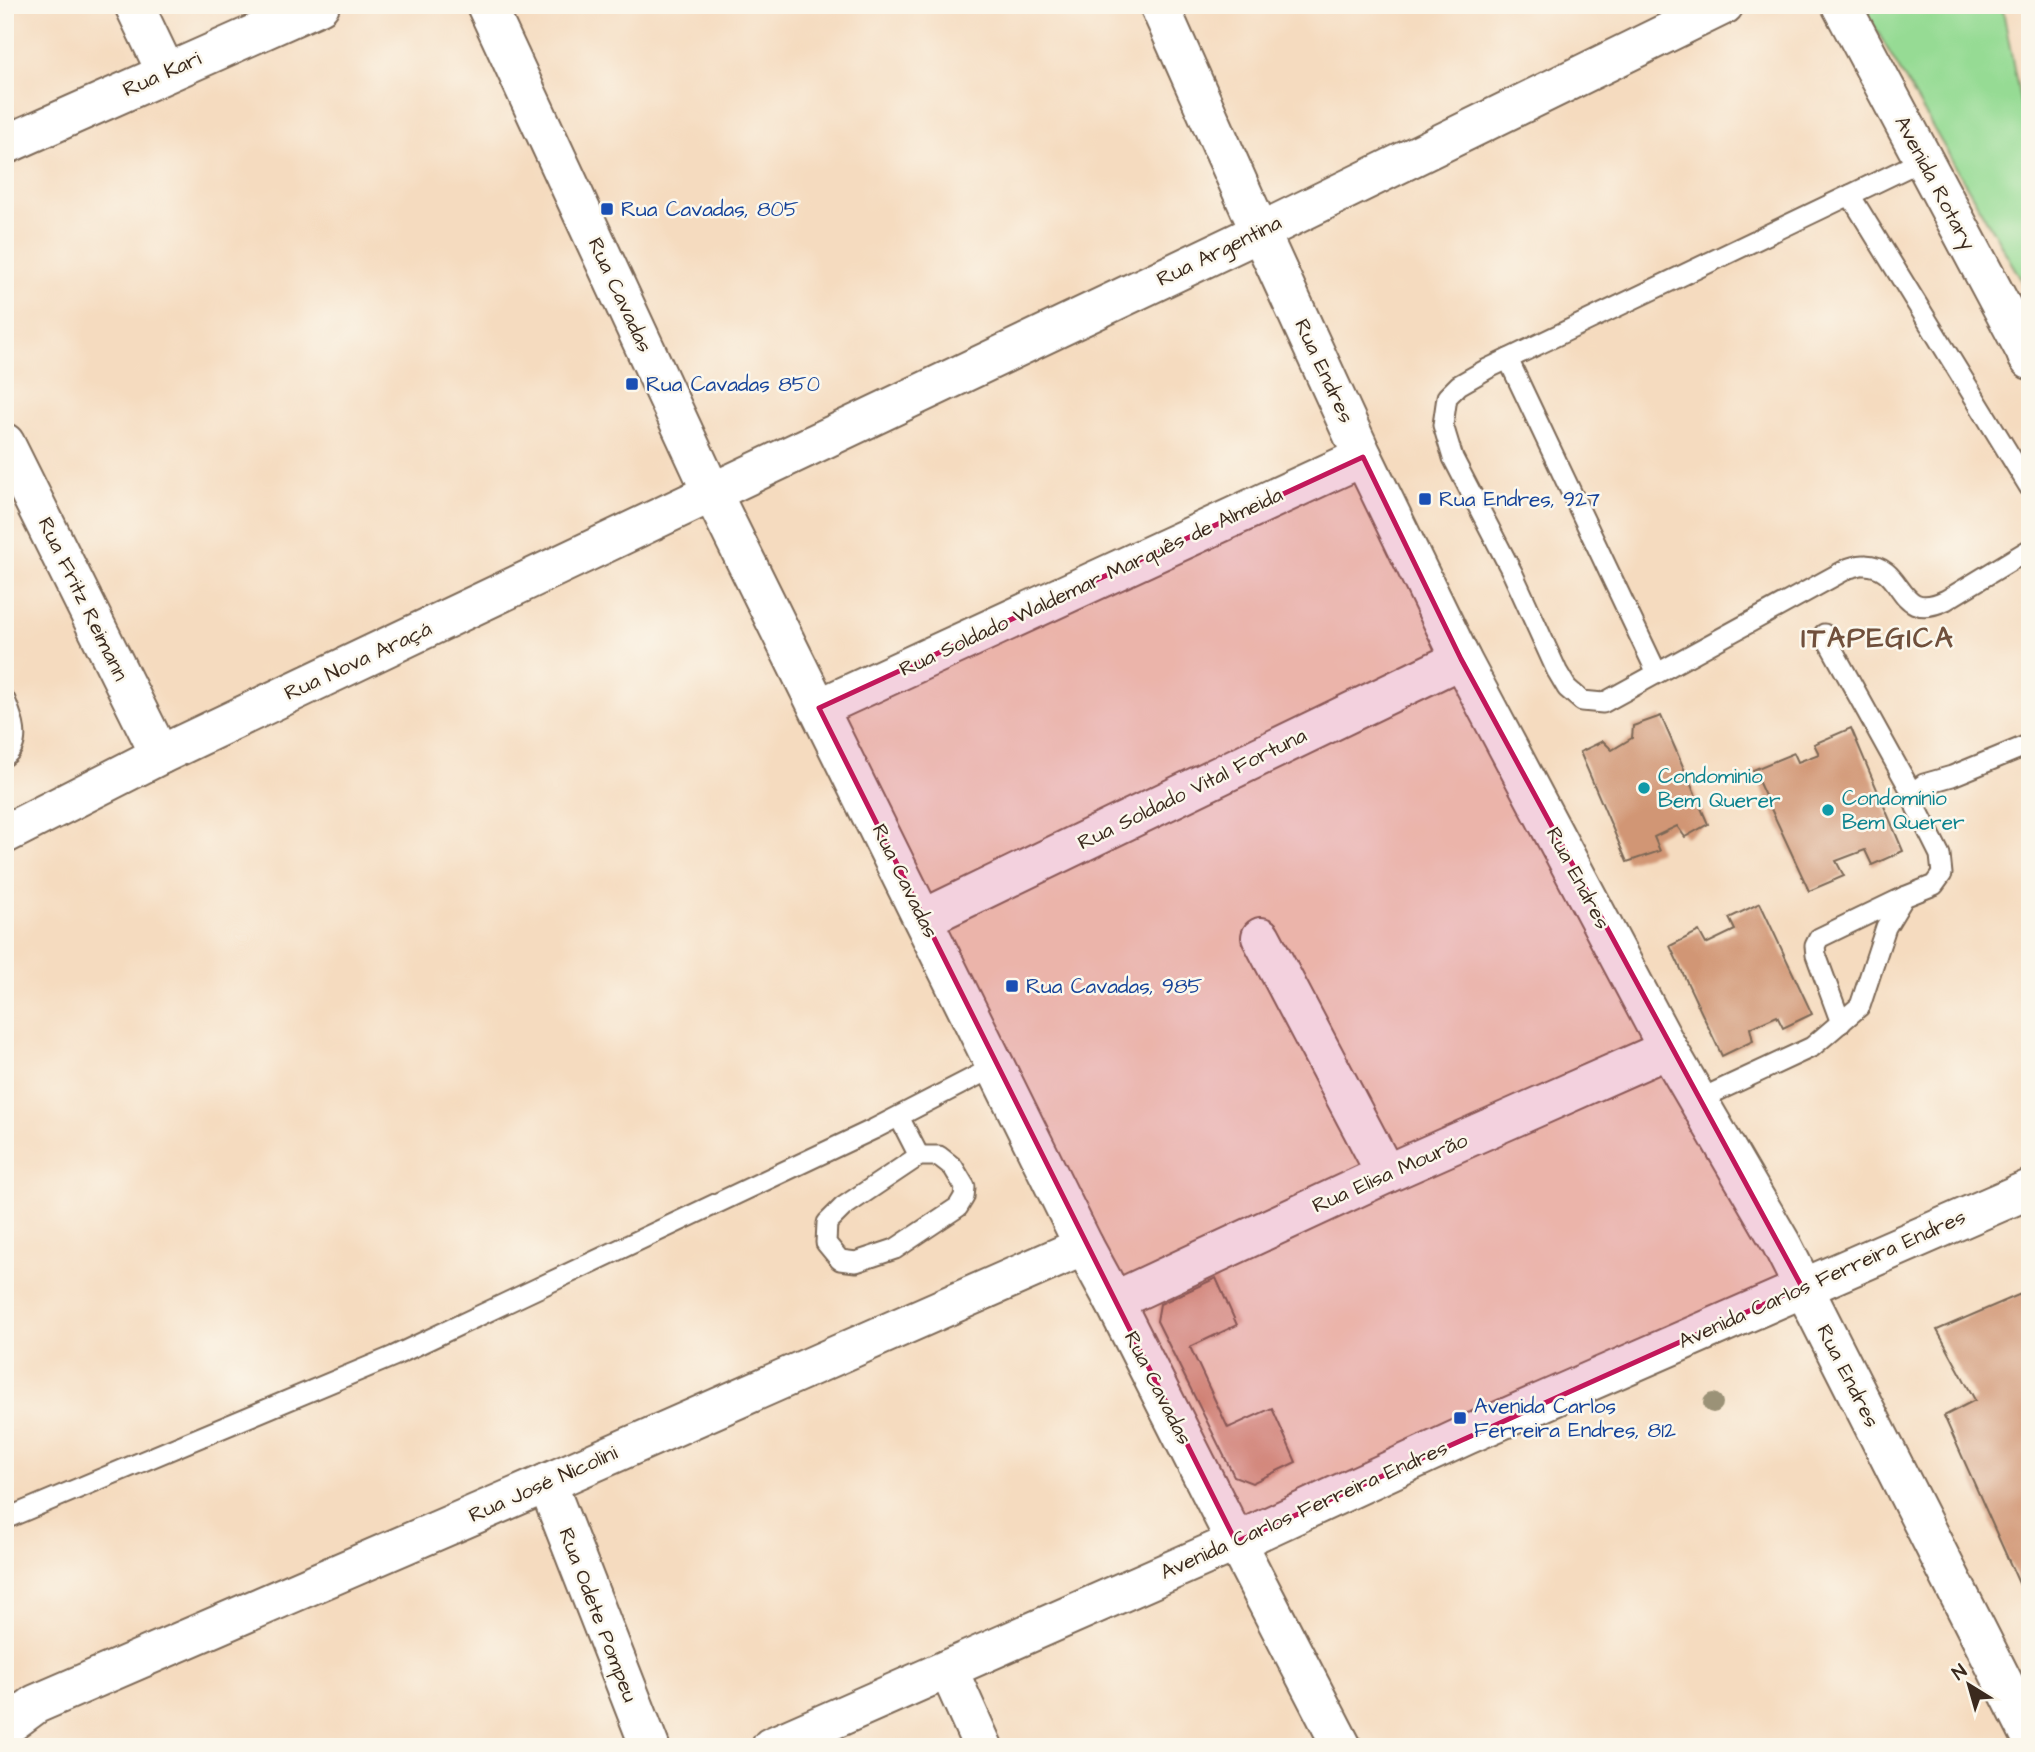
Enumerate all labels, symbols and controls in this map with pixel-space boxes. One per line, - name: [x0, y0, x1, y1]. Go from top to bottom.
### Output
- street label: Rua Kari: [118, 44, 206, 104]
- street label: Avenida Rotary: [1886, 111, 1983, 257]
- place label: Rua Cavadas, 805: [621, 195, 799, 224]
- marker: Rua Cavadas, 805: [599, 201, 615, 217]
- street label: Rua Argentina: [1152, 208, 1287, 295]
- street label: Rua Cavadas: [581, 233, 659, 357]
- street label: Rua Endres: [1287, 314, 1361, 428]
- place label: Rua Cavadas 850: [646, 370, 820, 399]
- marker: Rua Cavadas 850: [624, 376, 640, 392]
- street label: Rua Soldado Waldemar Marquês de Almeida: [895, 480, 1288, 684]
- place label: Rua Endres, 927: [1439, 485, 1600, 514]
- marker: Rua Endres, 927: [1417, 491, 1433, 507]
- street label: Rua Fritz Reimann: [31, 512, 135, 686]
- street label: Rua Nova Araçá: [280, 614, 437, 708]
- district label: ITAPEGICA: [1801, 619, 1955, 658]
- street label: Rua Soldado Vital Fortuna: [1073, 721, 1312, 857]
- place label: Condominio Bem Querer: [1658, 762, 1781, 815]
- marker: Condominio Bem Querer: [1636, 780, 1652, 796]
- place label: Condomínio Bem Querer: [1842, 784, 1965, 837]
- marker: Condomínio Bem Querer: [1820, 802, 1836, 818]
- street label: Rua Cavadas: [865, 819, 945, 943]
- street label: Rua Endres: [1539, 822, 1617, 934]
- place label: Rua Cavadas, 985: [1026, 972, 1203, 1001]
- marker: Rua Cavadas, 985: [1004, 978, 1020, 994]
- street label: Rua Elisa Mourão: [1308, 1126, 1472, 1220]
- street label: Avenida Carlos Ferreira Endres: [1674, 1202, 1970, 1356]
- street label: Rua Endres: [1810, 1320, 1886, 1432]
- street label: Rua Cavadas: [1117, 1326, 1199, 1450]
- place label: Avenida Carlos Ferreira Endres, 812: [1474, 1392, 1676, 1445]
- marker: Avenida Carlos Ferreira Endres, 812: [1452, 1410, 1468, 1426]
- street label: Avenida Carlos Ferreira Endres: [1156, 1433, 1452, 1587]
- street label: Rua José Nicolini: [464, 1438, 622, 1530]
- street label: Rua Odete Pompeu: [550, 1524, 645, 1707]
- north arrow: [1934, 1650, 2004, 1720]
- text: N: [1947, 1658, 1973, 1687]

